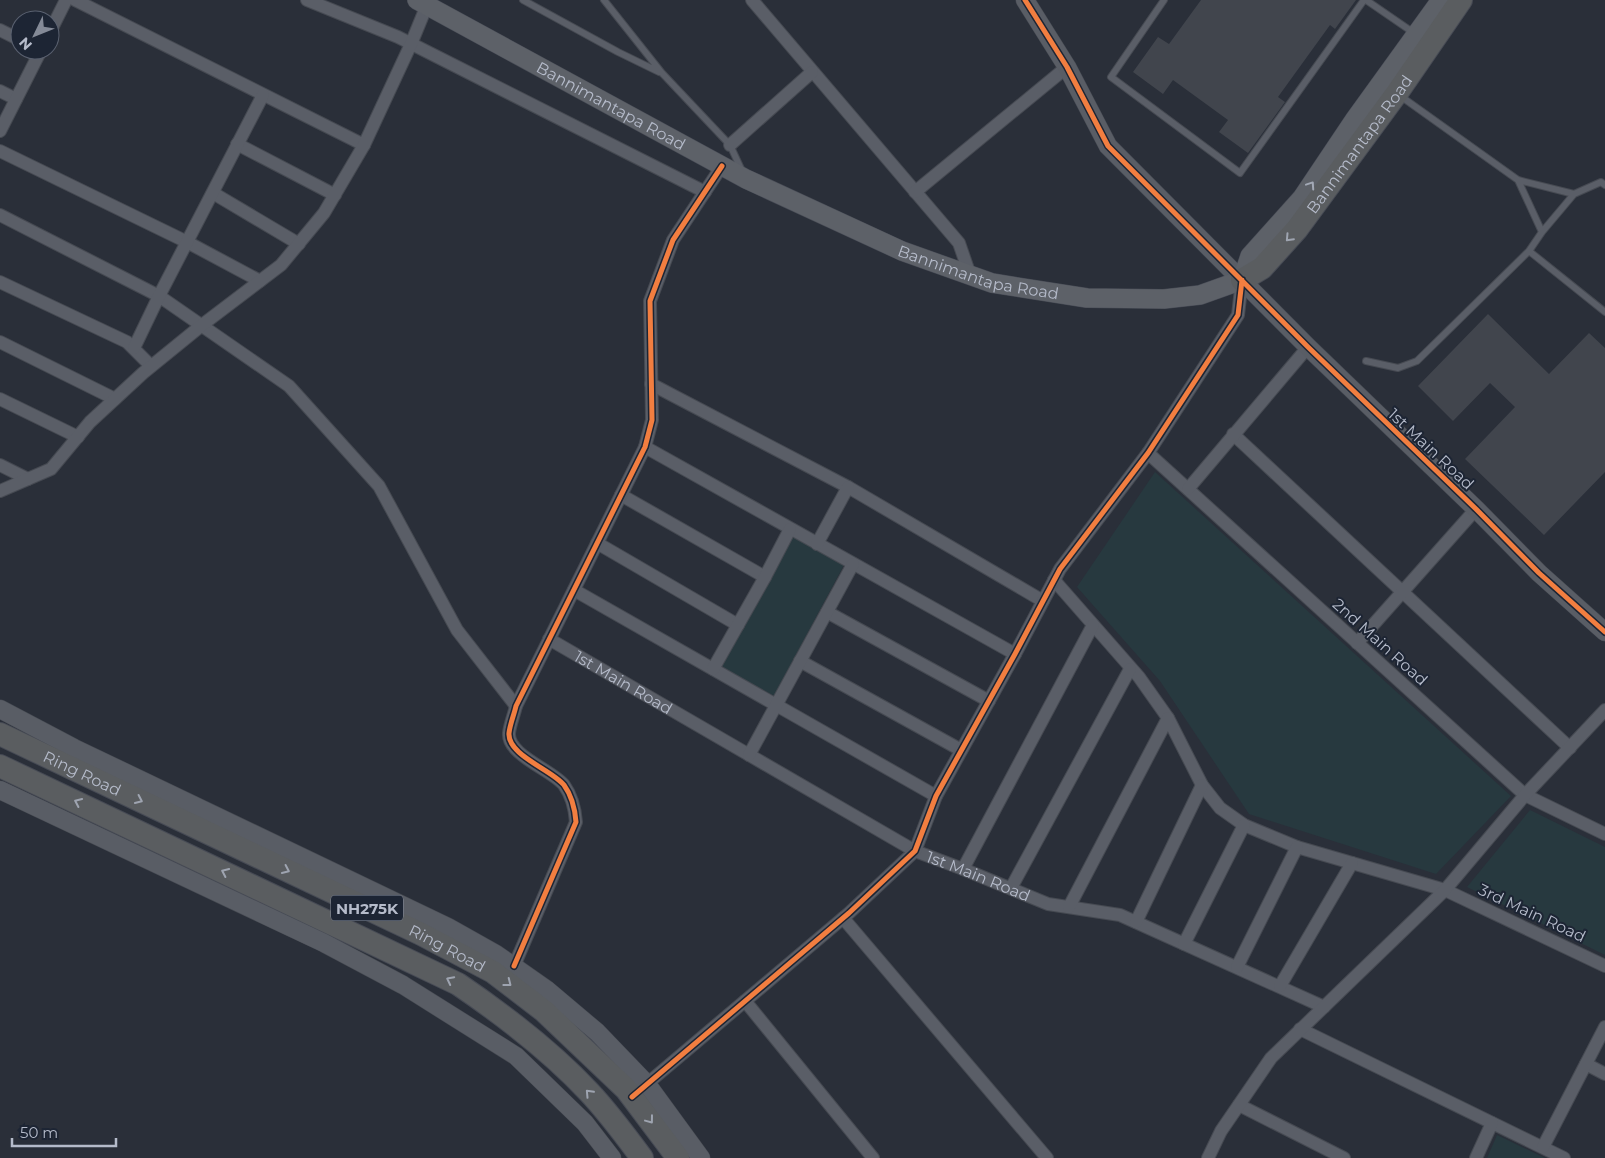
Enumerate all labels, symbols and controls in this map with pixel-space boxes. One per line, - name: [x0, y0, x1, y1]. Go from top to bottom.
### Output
- north arrow: [10, 10, 60, 60]
- text: N: [15, 34, 36, 54]
- street label: Bannimantapa Road: [533, 57, 689, 154]
- street label: Bannimantapa Road: [1302, 71, 1416, 217]
- one-way arrow: [1305, 181, 1314, 191]
- one-way arrow: [1286, 232, 1295, 241]
- street label: Bannimantapa Road: [895, 241, 1060, 303]
- street label: 1st Main Road: [1384, 404, 1478, 494]
- street label: 2nd Main Road: [1329, 595, 1431, 689]
- street label: 1st Main Road: [571, 646, 676, 718]
- street label: Ring Road: [40, 746, 124, 800]
- one-way arrow: [134, 794, 143, 804]
- one-way arrow: [74, 798, 83, 809]
- street label: 1st Main Road: [924, 847, 1033, 905]
- one-way arrow: [281, 863, 290, 874]
- one-way arrow: [221, 868, 230, 878]
- street label: 3rd Main Road: [1475, 880, 1589, 946]
- road number: NH275K: [331, 896, 403, 920]
- street label: Ring Road: [406, 920, 489, 976]
- one-way arrow: [446, 976, 455, 986]
- one-way arrow: [502, 978, 511, 986]
- one-way arrow: [586, 1089, 595, 1098]
- one-way arrow: [644, 1114, 652, 1123]
- scale bar: [12, 1116, 116, 1148]
- text: 50 m: [20, 1123, 58, 1142]

